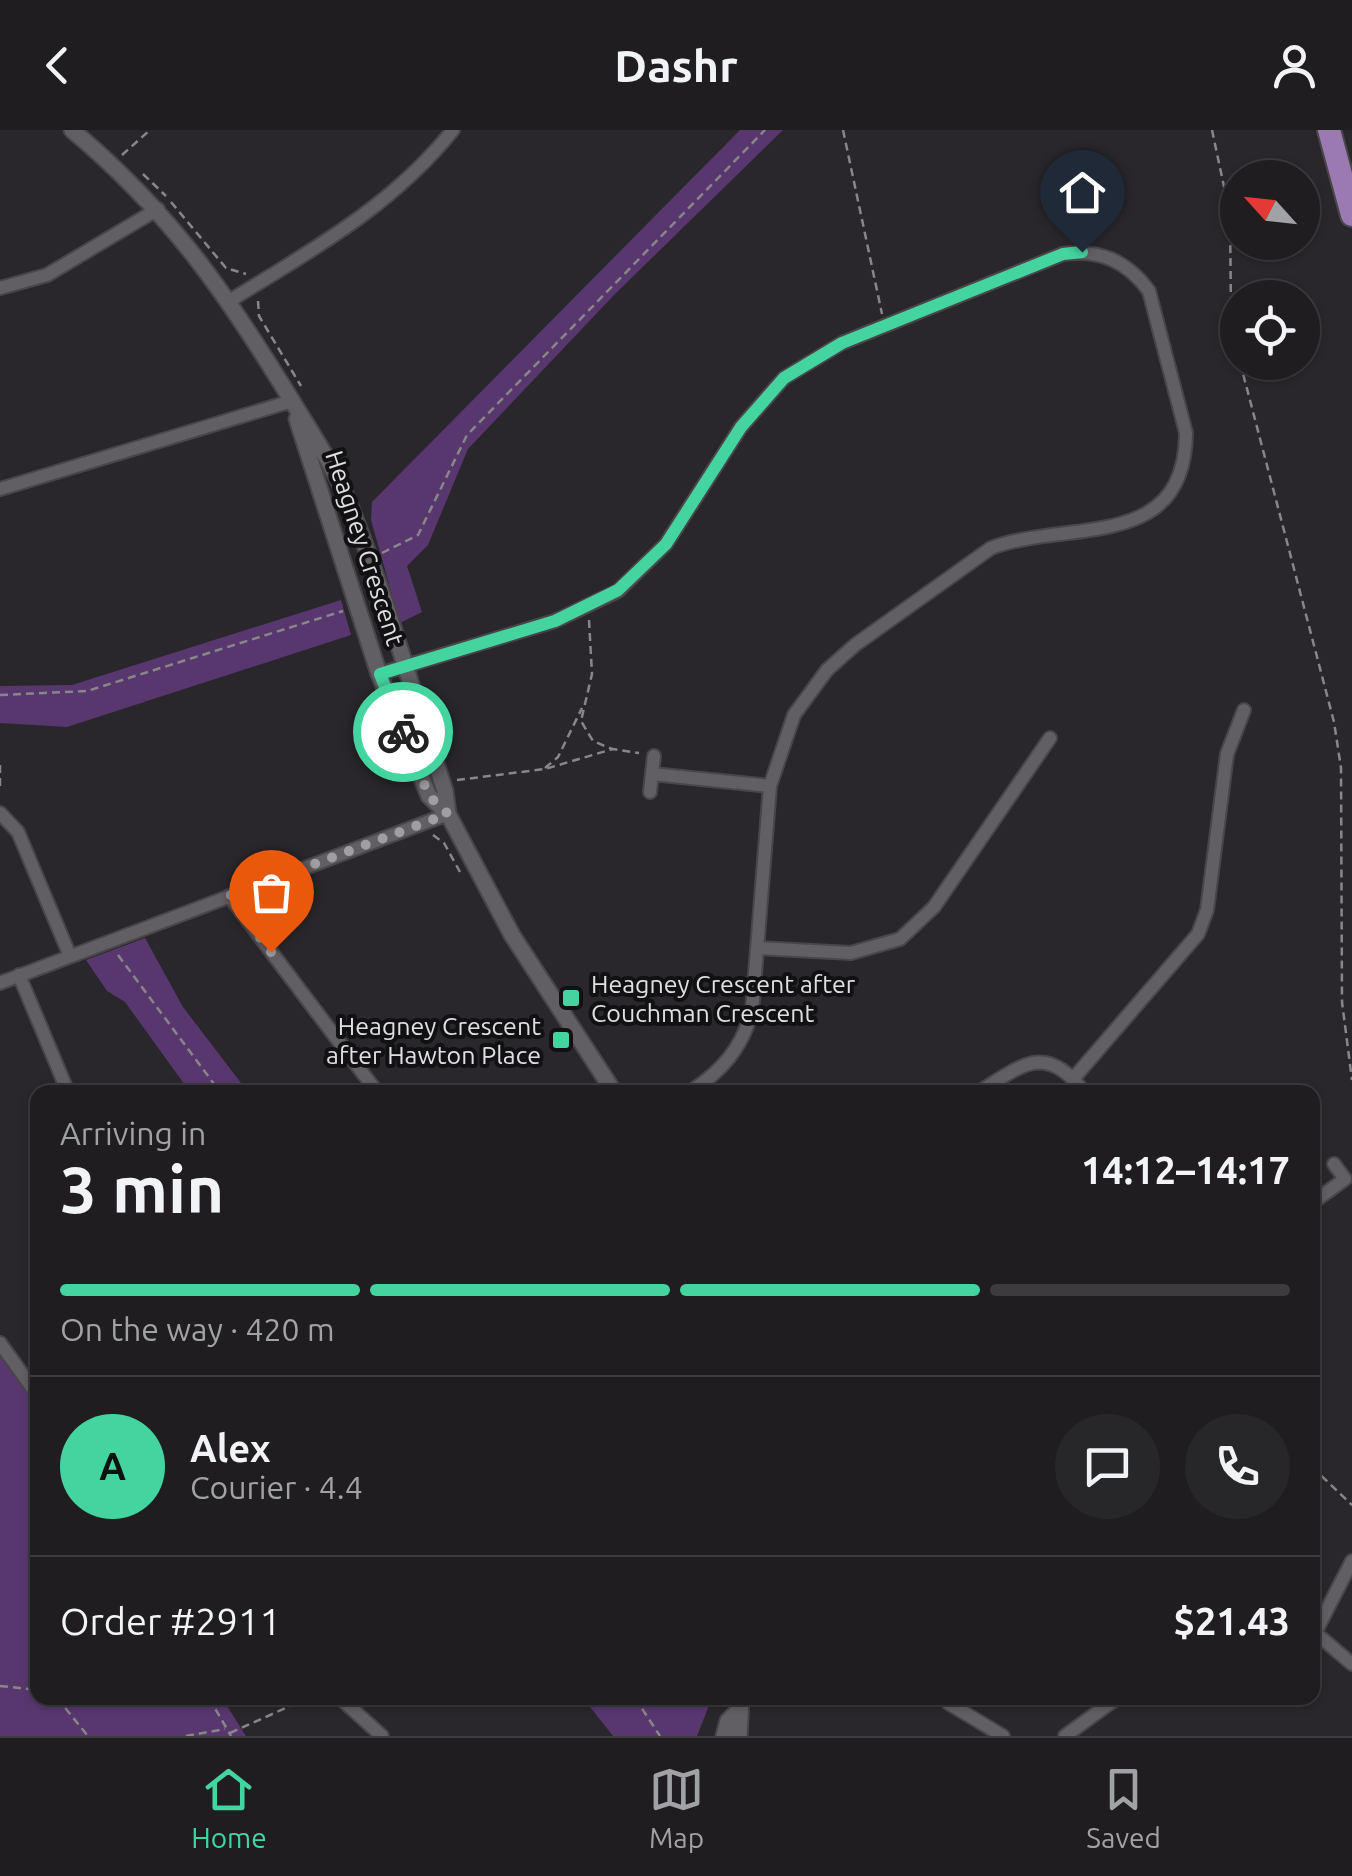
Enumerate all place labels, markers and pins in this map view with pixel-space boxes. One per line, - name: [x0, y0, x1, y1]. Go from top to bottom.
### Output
- pin: [1040, 150, 1125, 253]
- pin: [229, 850, 314, 953]
- place label: Heagney Crescent after Couchman Crescent: [591, 970, 856, 1027]
- marker: Heagney Crescent after Couchman Crescent: [560, 987, 582, 1009]
- place label: Heagney Crescent after Hawton Place: [326, 1012, 541, 1069]
- marker: Heagney Crescent after Hawton Place: [550, 1029, 572, 1051]

